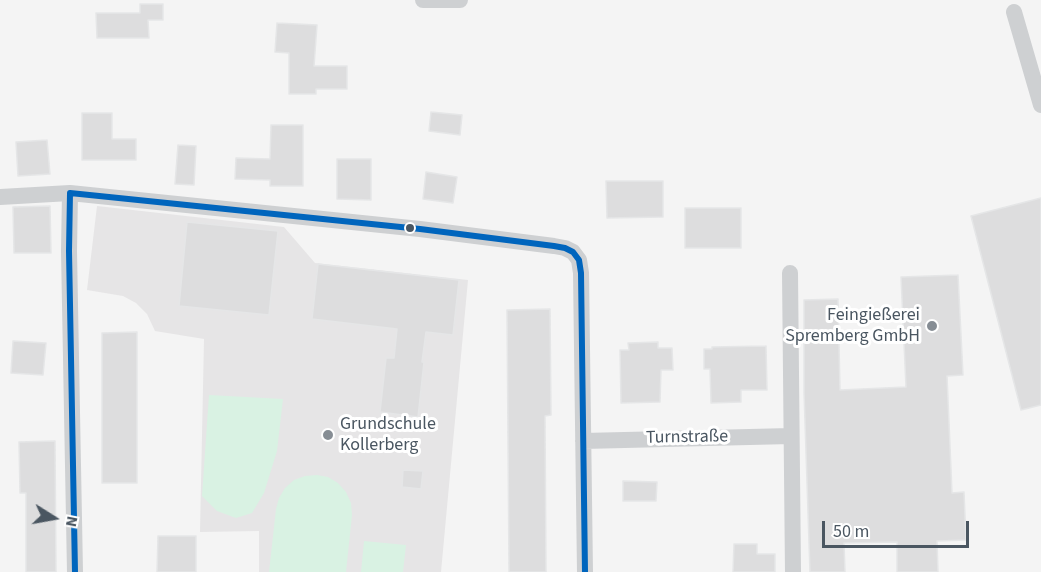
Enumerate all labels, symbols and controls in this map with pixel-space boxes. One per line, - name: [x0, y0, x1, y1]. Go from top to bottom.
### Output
- unlabelled marker: [404, 222, 416, 234]
- place label: Feingießerei Spremberg GmbH: [785, 305, 920, 348]
- marker: Feingießerei Spremberg GmbH: [925, 319, 939, 333]
- place label: Grundschule Kollerberg: [340, 414, 436, 456]
- street label: Turnstraße: [646, 426, 728, 450]
- marker: Grundschule Kollerberg: [321, 428, 335, 442]
- north arrow: [24, 488, 84, 548]
- scale bar: [825, 509, 972, 547]
- text: N: [60, 514, 83, 529]
- text: 50 m: [833, 519, 869, 544]

